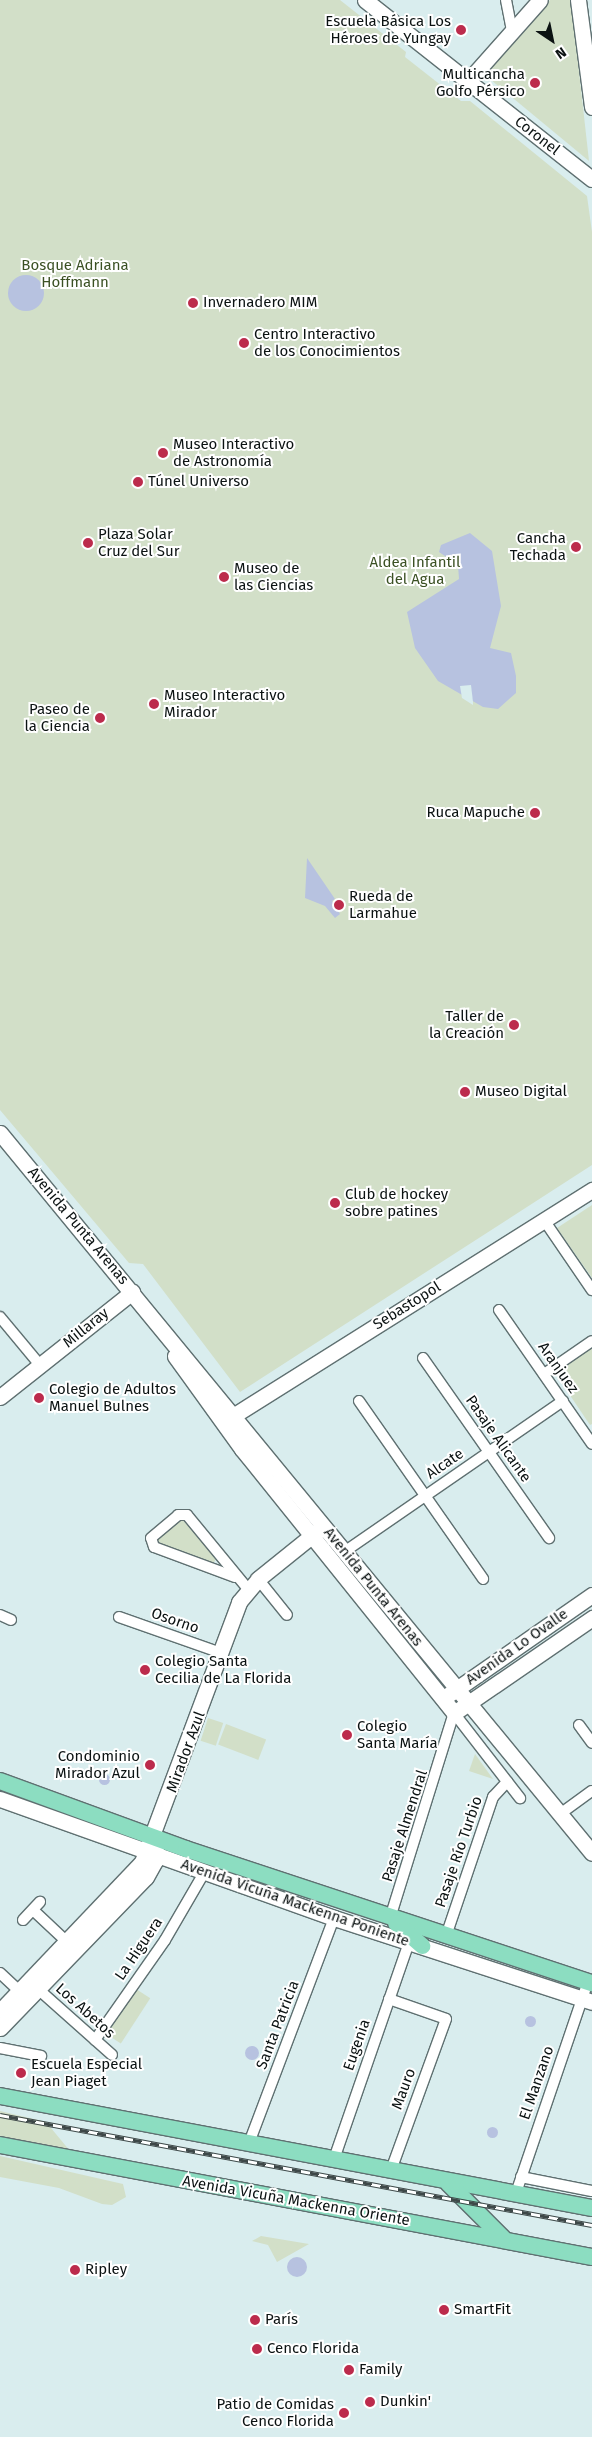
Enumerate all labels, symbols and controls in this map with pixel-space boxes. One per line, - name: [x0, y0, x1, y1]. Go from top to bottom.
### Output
- place label: Escuela Básica Los Héroes de Yungay: [325, 12, 451, 47]
- north arrow: [527, 15, 577, 65]
- marker: Escuela Básica Los Héroes de Yungay: [455, 24, 467, 36]
- text: N: [552, 43, 569, 62]
- place label: Multicancha Golfo Pérsico: [436, 65, 525, 100]
- marker: Multicancha Golfo Pérsico: [529, 77, 541, 89]
- street label: Coronel: [511, 113, 563, 159]
- park label: Bosque Adriana Hoffmann: [21, 256, 129, 291]
- place label: Invernadero MIM: [203, 294, 317, 312]
- marker: Invernadero MIM: [187, 297, 199, 309]
- place label: Centro Interactivo de los Conocimientos: [254, 325, 400, 360]
- marker: Centro Interactivo de los Conocimientos: [238, 337, 250, 349]
- place label: Museo Interactivo de Astronomía: [173, 435, 294, 470]
- marker: Museo Interactivo de Astronomía: [157, 447, 169, 459]
- place label: Túnel Universo: [148, 473, 249, 491]
- marker: Túnel Universo: [132, 476, 144, 488]
- place label: Plaza Solar Cruz del Sur: [98, 525, 179, 560]
- place label: Cancha Techada: [510, 529, 566, 564]
- marker: Plaza Solar Cruz del Sur: [82, 537, 94, 549]
- marker: Cancha Techada: [570, 541, 582, 553]
- park label: Aldea Infantil del Agua: [370, 553, 460, 588]
- place label: Museo de las Ciencias: [234, 559, 313, 594]
- marker: Museo de las Ciencias: [218, 571, 230, 583]
- place label: Museo Interactivo Mirador: [164, 686, 285, 721]
- marker: Museo Interactivo Mirador: [148, 698, 160, 710]
- place label: Paseo de la Ciencia: [24, 700, 90, 735]
- marker: Paseo de la Ciencia: [94, 712, 106, 724]
- place label: Ruca Mapuche: [426, 804, 525, 822]
- marker: Ruca Mapuche: [529, 807, 541, 819]
- place label: Rueda de Larmahue: [349, 887, 417, 922]
- marker: Rueda de Larmahue: [333, 899, 345, 911]
- place label: Taller de la Creación: [429, 1007, 504, 1042]
- marker: Taller de la Creación: [508, 1019, 520, 1031]
- place label: Museo Digital: [475, 1083, 567, 1101]
- marker: Museo Digital: [459, 1086, 471, 1098]
- street label: Avenida Punta Arenas: [24, 1164, 132, 1288]
- place label: Club de hockey sobre patines: [345, 1185, 448, 1220]
- marker: Club de hockey sobre patines: [329, 1197, 341, 1209]
- street label: Sebastopol: [370, 1278, 444, 1334]
- street label: Millaray: [60, 1304, 112, 1352]
- street label: Aranjuez: [534, 1339, 582, 1397]
- place label: Colegio de Adultos Manuel Bulnes: [49, 1380, 176, 1415]
- marker: Colegio de Adultos Manuel Bulnes: [33, 1392, 45, 1404]
- street label: Pasaje Alicante: [461, 1392, 535, 1486]
- street label: Alcate: [423, 1445, 467, 1483]
- street label: Avenida Punta Arenas: [320, 1524, 426, 1650]
- street label: Osorno: [149, 1604, 201, 1638]
- street label: Avenida Lo Ovalle: [462, 1605, 572, 1689]
- place label: Colegio Santa Cecilia de La Florida: [155, 1652, 291, 1687]
- marker: Colegio Santa Cecilia de La Florida: [139, 1664, 151, 1676]
- street label: Mirador Azul: [163, 1709, 209, 1795]
- place label: Colegio Santa María: [357, 1717, 438, 1752]
- marker: Colegio Santa María: [341, 1729, 353, 1741]
- place label: Condominio Mirador Azul: [55, 1747, 140, 1782]
- marker: Condominio Mirador Azul: [144, 1759, 156, 1771]
- street label: Pasaje Almendral: [378, 1768, 432, 1884]
- street label: Pasaje Río Turbio: [431, 1794, 487, 1910]
- street label: Avenida Vicuña Mackenna Poniente: [178, 1855, 412, 1951]
- street label: La Higuera: [111, 1914, 167, 1984]
- street label: Santa Patricia: [253, 1978, 303, 2072]
- street label: Los Abetos: [52, 1980, 118, 2042]
- street label: Eugenia: [340, 2017, 374, 2073]
- street label: El Manzano: [516, 2044, 558, 2122]
- place label: Escuela Especial Jean Piaget: [31, 2055, 142, 2090]
- street label: Mauro: [388, 2066, 420, 2112]
- marker: Escuela Especial Jean Piaget: [15, 2067, 27, 2079]
- street label: Avenida Vicuña Mackenna Oriente: [181, 2172, 411, 2230]
- place label: Ripley: [85, 2261, 127, 2279]
- marker: Ripley: [69, 2264, 81, 2276]
- place label: SmartFit: [454, 2301, 511, 2319]
- marker: SmartFit: [438, 2304, 450, 2316]
- place label: París: [265, 2311, 298, 2329]
- marker: París: [249, 2314, 261, 2326]
- place label: Cenco Florida: [267, 2340, 359, 2358]
- marker: Cenco Florida: [251, 2343, 263, 2355]
- place label: Family: [359, 2361, 402, 2379]
- marker: Family: [343, 2364, 355, 2376]
- place label: Dunkin': [380, 2393, 431, 2411]
- place label: Patio de Comidas Cenco Florida: [217, 2395, 334, 2430]
- marker: Dunkin': [364, 2396, 376, 2408]
- marker: Patio de Comidas Cenco Florida: [338, 2407, 350, 2419]

